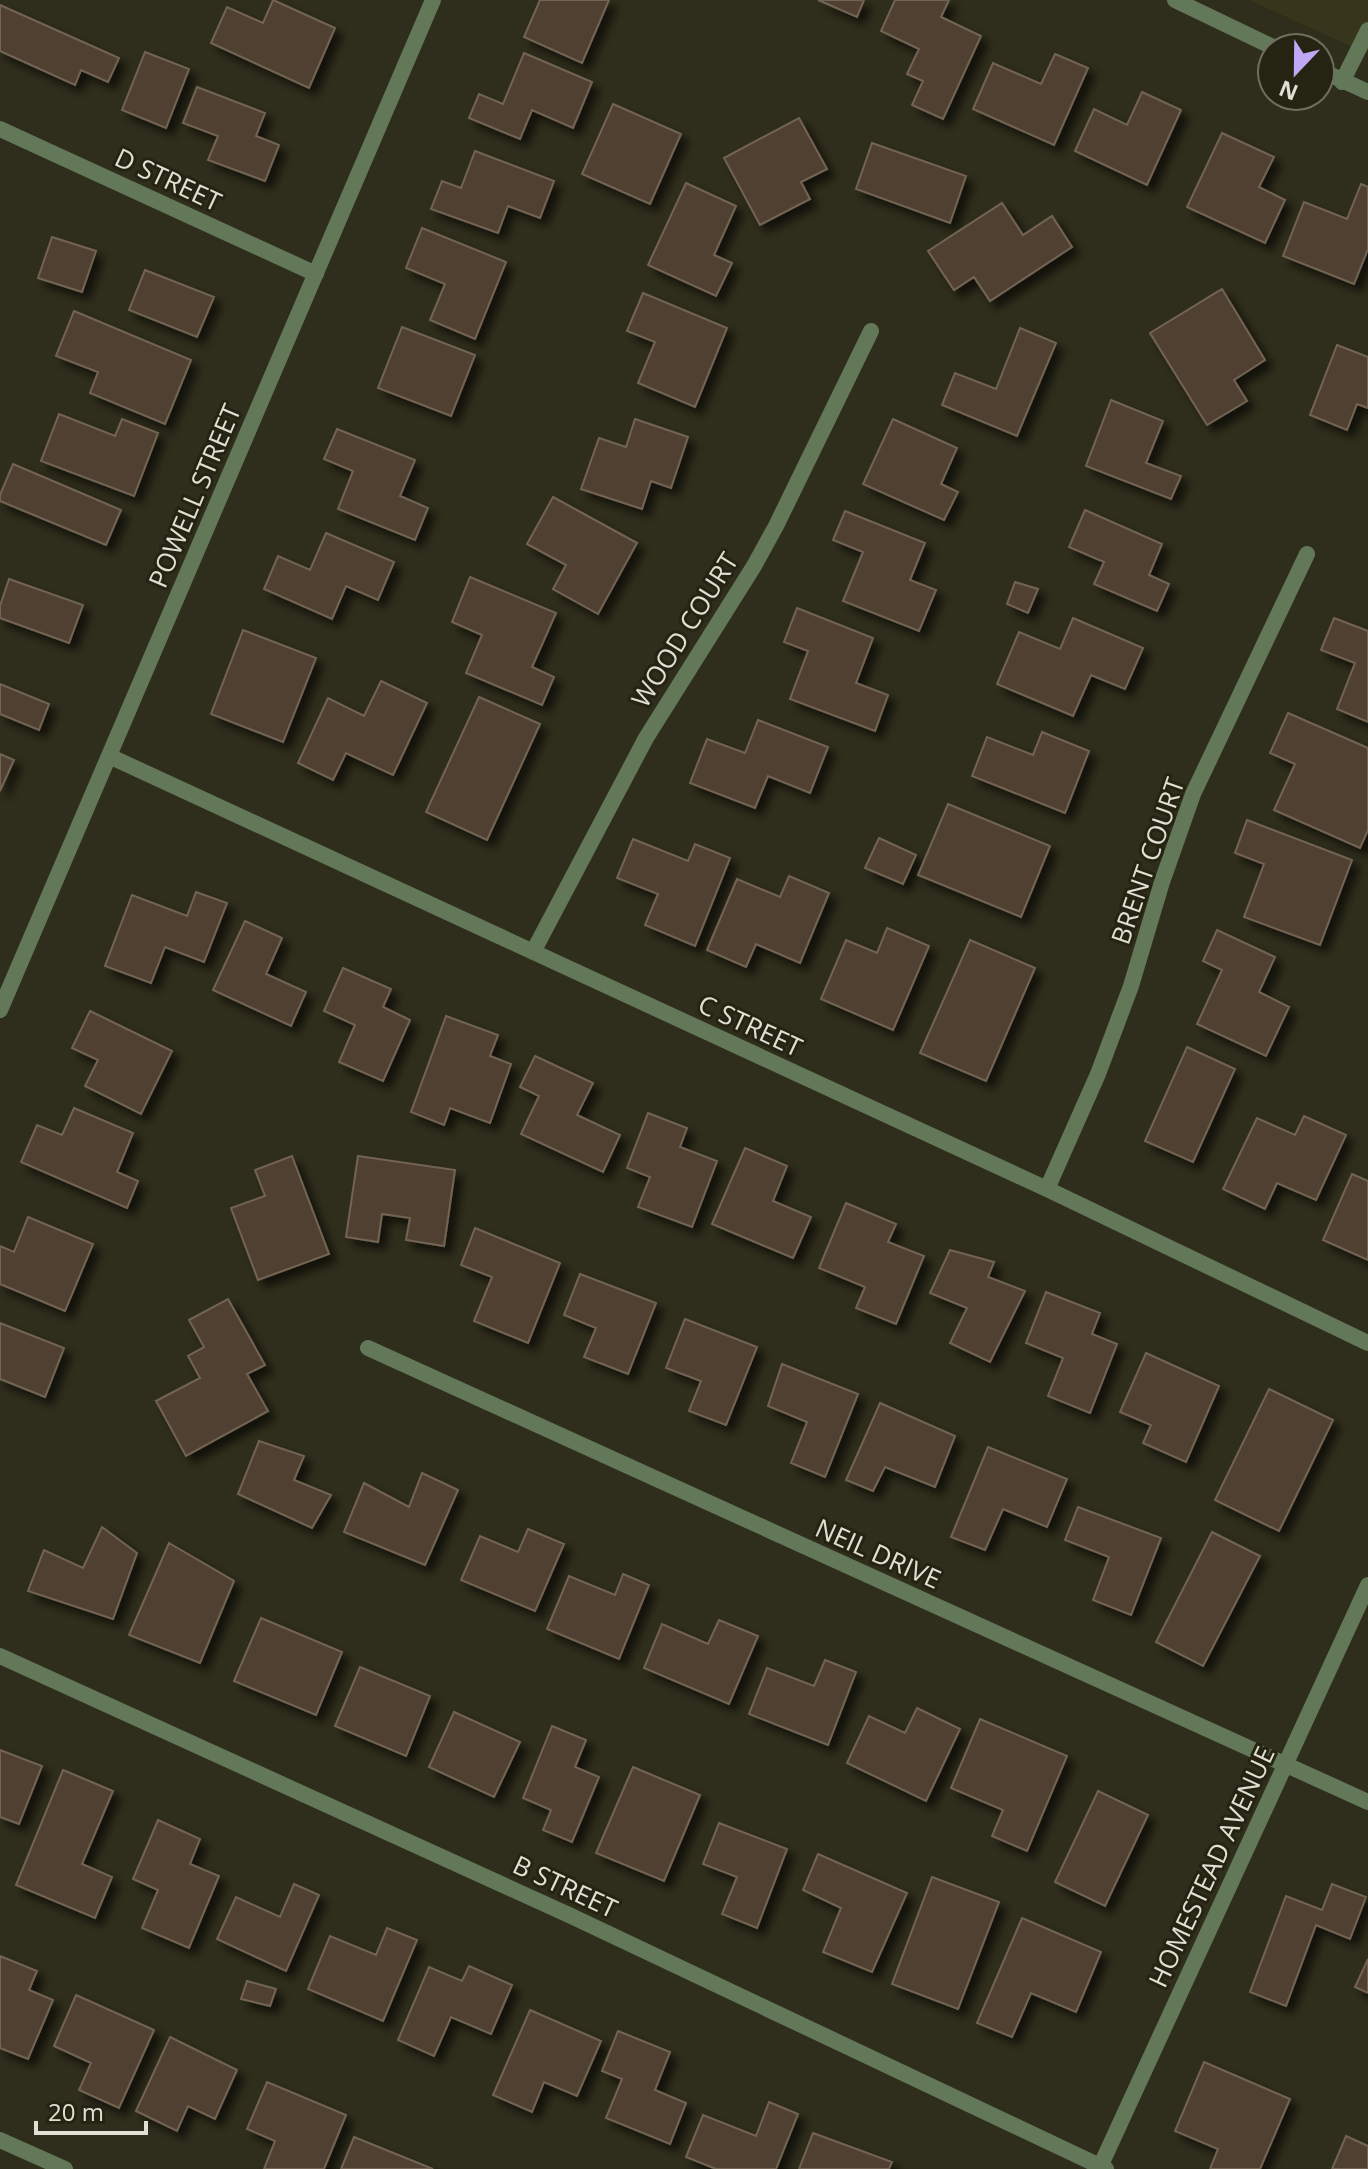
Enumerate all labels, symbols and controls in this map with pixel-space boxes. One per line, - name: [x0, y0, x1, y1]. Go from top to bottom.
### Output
- north arrow: [1256, 32, 1336, 112]
- text: N: [1274, 74, 1302, 109]
- street label: D STREET: [109, 139, 228, 220]
- street label: POWELL STREET: [139, 398, 249, 593]
- street label: WOOD COURT: [622, 545, 746, 714]
- street label: BRENT COURT: [1102, 772, 1193, 949]
- street label: C STREET: [693, 985, 809, 1065]
- street label: NEIL DRIVE: [810, 1509, 947, 1597]
- street label: HOMESTEAD AVENUE: [1139, 1740, 1283, 1993]
- street label: B STREET: [507, 1846, 624, 1926]
- scale bar: [36, 2085, 146, 2135]
- text: 20 m: [48, 2095, 104, 2128]

